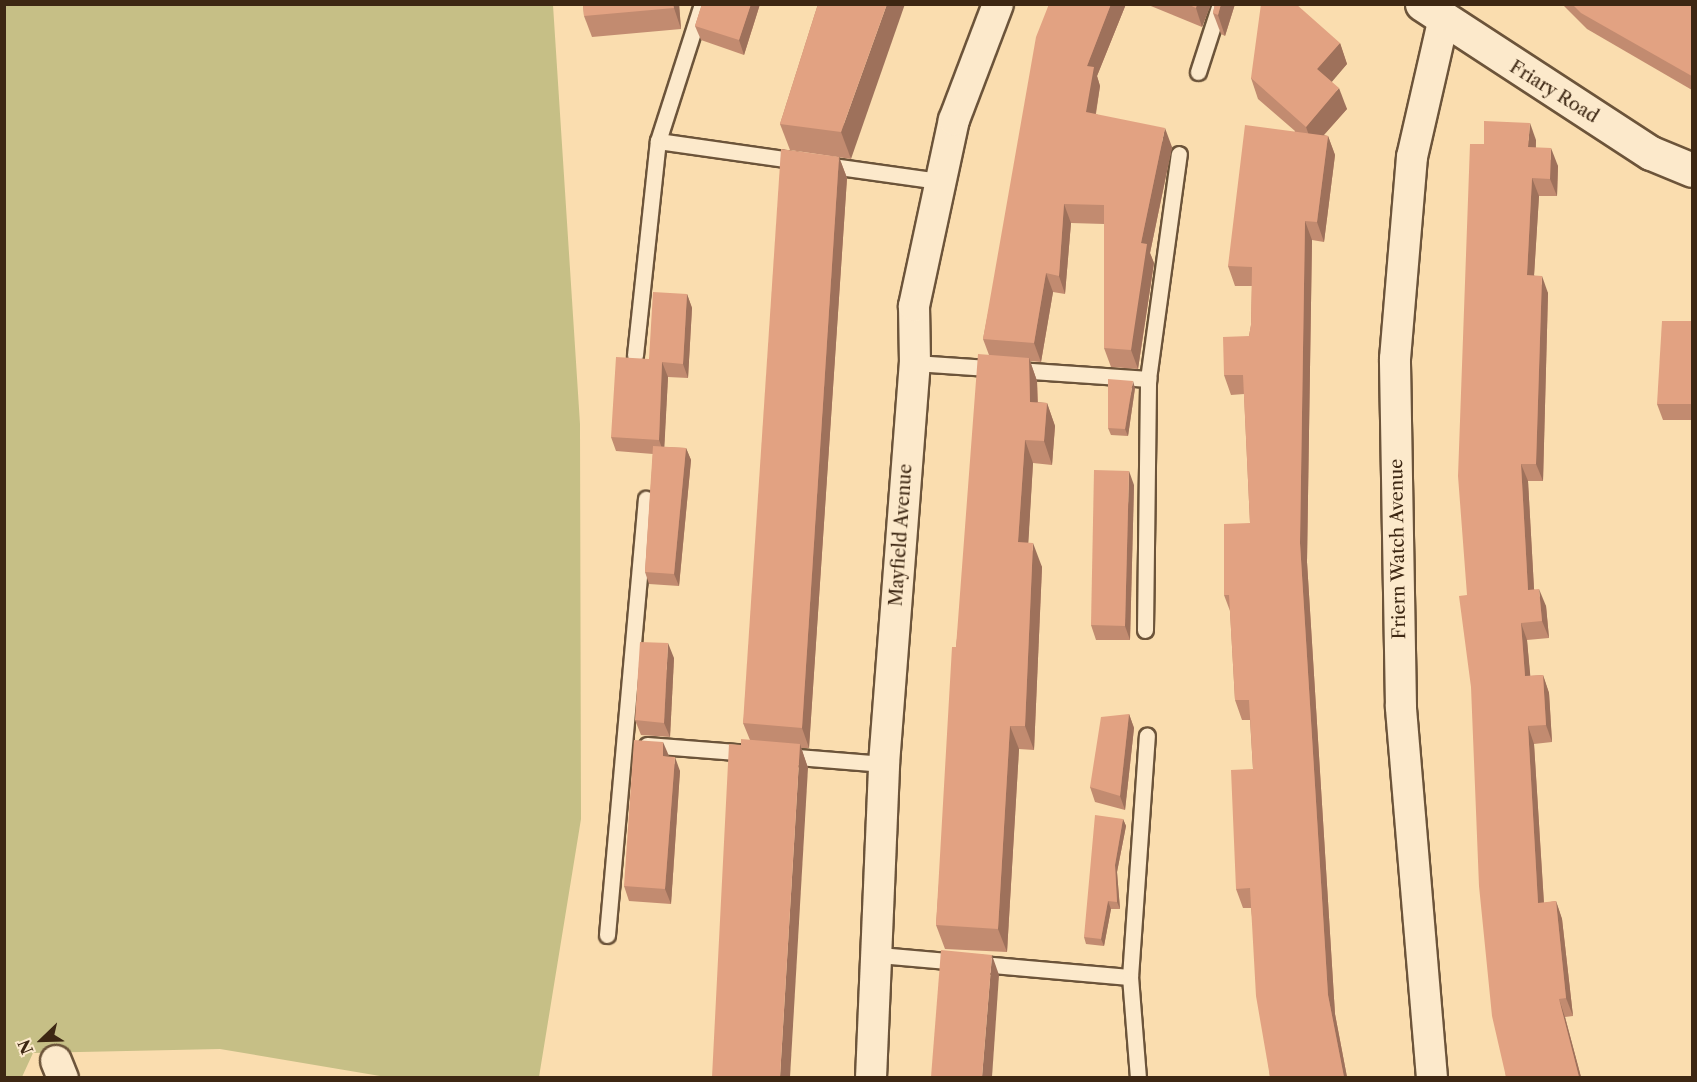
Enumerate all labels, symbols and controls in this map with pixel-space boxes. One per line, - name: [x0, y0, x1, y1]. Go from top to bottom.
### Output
- street label: Friary Road: [1505, 56, 1603, 128]
- street label: Friern Watch Avenue: [1386, 458, 1410, 640]
- street label: Mayfield Avenue: [885, 463, 917, 607]
- north arrow: [12, 1010, 72, 1070]
- text: N: [14, 1037, 37, 1057]

